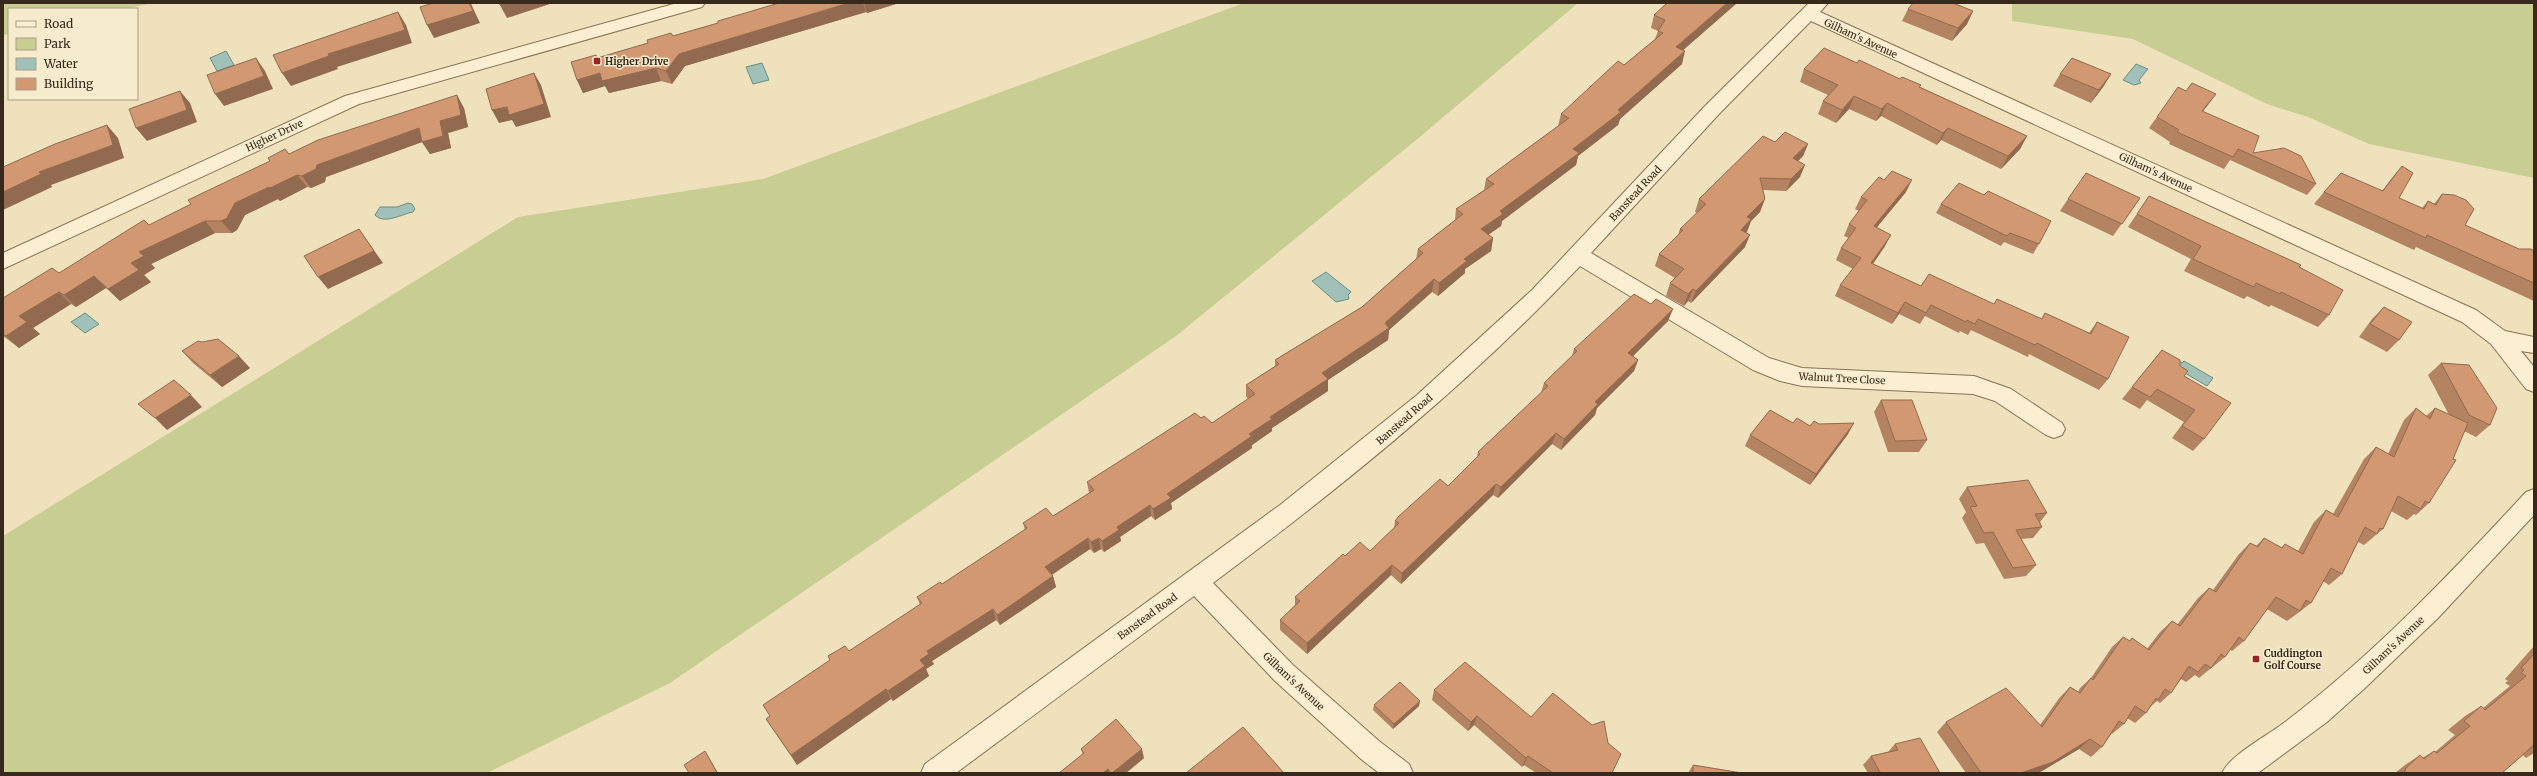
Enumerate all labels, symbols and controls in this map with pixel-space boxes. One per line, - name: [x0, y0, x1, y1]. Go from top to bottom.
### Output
- legend: [8, 8, 138, 100]
- text: Road: [44, 16, 73, 31]
- street label: Gilham's Avenue: [1822, 16, 1900, 61]
- text: Park: [44, 36, 71, 51]
- place label: Higher Drive: [605, 55, 669, 68]
- text: Water: [43, 56, 79, 71]
- marker: Higher Drive: [592, 56, 602, 66]
- text: Building: [44, 76, 94, 91]
- street label: Higher Drive: [244, 117, 305, 154]
- street label: Gilham's Avenue: [2117, 150, 2195, 195]
- street label: Banstead Road: [1606, 163, 1664, 224]
- street label: Walnut Tree Close: [1797, 370, 1886, 387]
- street label: Banstead Road: [1373, 391, 1435, 448]
- street label: Banstead Road: [1115, 590, 1180, 642]
- street label: Gilham's Avenue: [2360, 613, 2427, 677]
- place label: Cuddington Golf Course: [2264, 647, 2322, 672]
- street label: Gilham's Avenue: [1260, 649, 1327, 713]
- marker: Cuddington Golf Course: [2251, 654, 2261, 664]

